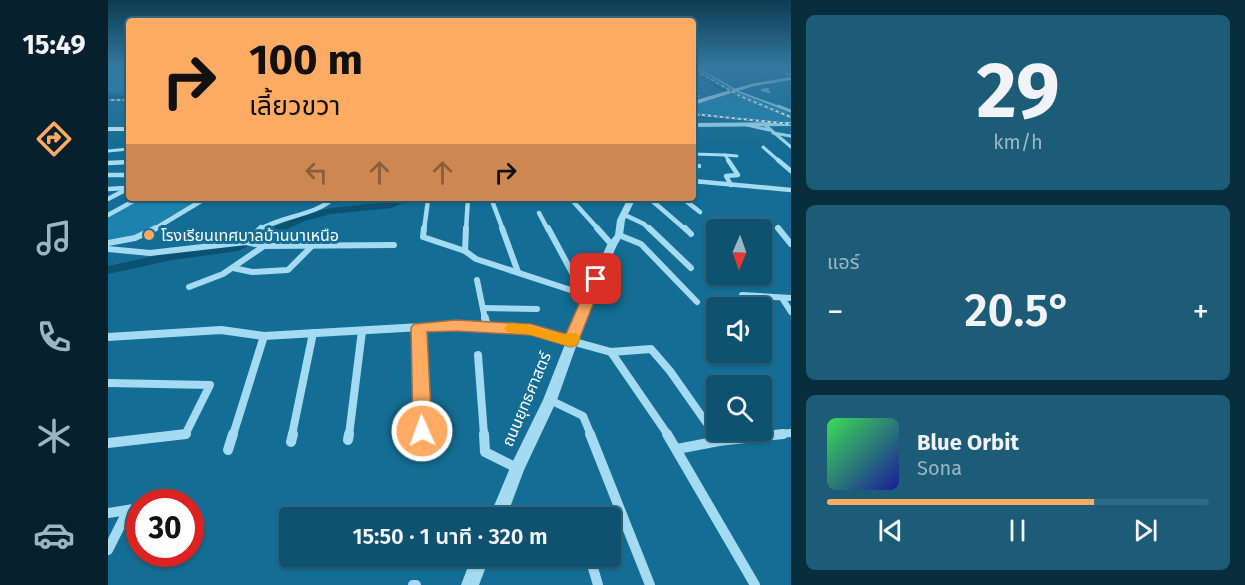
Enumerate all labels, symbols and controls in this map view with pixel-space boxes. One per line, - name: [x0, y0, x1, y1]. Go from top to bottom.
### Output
- text: 15:49: [22, 29, 86, 61]
- text: 100 m: [249, 35, 363, 85]
- icon: right: [150, 42, 228, 120]
- text: 29: [976, 44, 1060, 138]
- text: เลี้ยวขวา: [249, 90, 340, 122]
- icon: directions: [33, 118, 75, 160]
- text: km/h: [993, 130, 1043, 154]
- icon: left: [300, 156, 333, 189]
- icon: ahead: [363, 156, 396, 189]
- icon: ahead: [426, 156, 459, 189]
- icon: right: [489, 156, 522, 189]
- icon: music: [33, 217, 75, 259]
- north arrow: [706, 219, 772, 285]
- map controls: [706, 219, 772, 441]
- place label: โรงเรียนเทศบาลบ้านนาเหนือ: [161, 226, 339, 245]
- marker: โรงเรียนเทศบาลบ้านนาเหนือ: [142, 228, 156, 242]
- text: แอร์: [827, 250, 859, 274]
- pin: [570, 253, 621, 304]
- icon: arrive: [579, 262, 612, 295]
- text: 20.5°: [964, 284, 1072, 338]
- text: −: [827, 292, 844, 332]
- text: +: [1193, 292, 1209, 332]
- button: sound: [706, 297, 772, 363]
- icon: phone: [33, 316, 75, 358]
- street label: ถนนยุทธศาสตร์: [498, 348, 555, 449]
- button: search: [706, 375, 772, 441]
- position arrow: [390, 399, 454, 463]
- icon: climate: [33, 415, 75, 457]
- text: Blue Orbit: [917, 429, 1019, 456]
- text: Sona: [917, 456, 962, 480]
- speed limit sign: 30: [126, 489, 204, 567]
- icon: car: [33, 514, 75, 556]
- icon: previous: [874, 514, 907, 547]
- icon: pause: [1001, 514, 1034, 547]
- icon: next: [1129, 514, 1162, 547]
- text: 15:50 · 1 นาที · 320 m: [352, 523, 548, 550]

